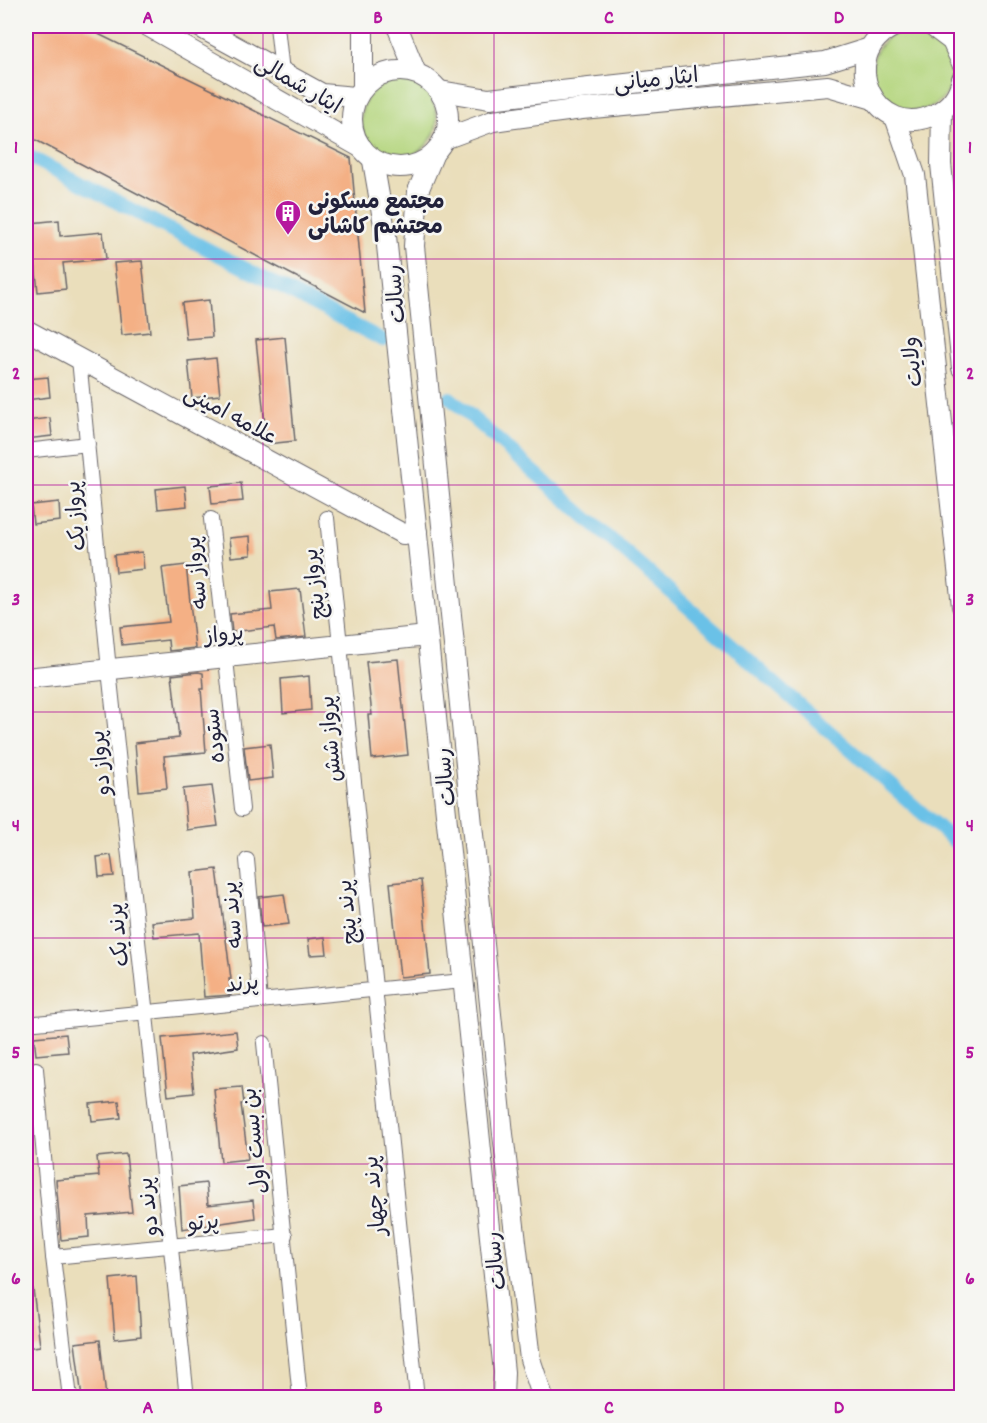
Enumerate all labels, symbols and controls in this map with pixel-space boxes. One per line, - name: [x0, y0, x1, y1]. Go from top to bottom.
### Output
- text: A: [143, 5, 154, 33]
- text: B: [373, 5, 383, 33]
- text: C: [604, 5, 614, 33]
- text: D: [834, 5, 845, 33]
- street label: ایثار شمالی: [248, 49, 347, 123]
- street label: ایثار میانی: [612, 62, 700, 101]
- text: 1: [14, 135, 18, 163]
- text: 1: [968, 135, 972, 163]
- place label: مجتمع مسکونی محتشم کاشانی: [308, 188, 445, 244]
- building icon: مجتمع مسکونی محتشم کاشانی: [273, 198, 303, 236]
- street label: رسالت: [379, 263, 416, 324]
- street label: ولایت: [896, 335, 933, 388]
- text: 2: [12, 361, 20, 389]
- text: 2: [966, 361, 974, 389]
- street label: علامه امینی: [178, 379, 283, 455]
- street label: پرواز یک: [59, 479, 96, 552]
- street label: پرواز سه: [179, 535, 218, 611]
- street label: پرواز پنج: [297, 546, 336, 621]
- text: 3: [12, 587, 20, 615]
- text: 3: [966, 587, 974, 615]
- street label: پرواز: [201, 619, 246, 654]
- street label: پرواز شش: [313, 694, 352, 783]
- street label: ستوده: [198, 706, 235, 765]
- street label: پرواز دو: [84, 729, 122, 799]
- street label: رسالت: [429, 746, 466, 808]
- text: 4: [12, 813, 20, 841]
- text: 4: [966, 813, 974, 841]
- street label: پرند پنج: [331, 878, 368, 945]
- street label: پرند سه: [216, 880, 253, 949]
- street label: پرند یک: [102, 901, 139, 968]
- street label: پرند: [224, 968, 260, 1003]
- text: 5: [11, 1040, 21, 1068]
- text: 5: [965, 1040, 975, 1068]
- street label: بن بست اول: [235, 1086, 277, 1195]
- street label: پرند چهار: [357, 1154, 396, 1239]
- street label: پرند دو: [131, 1175, 170, 1240]
- street label: پرتو: [185, 1207, 221, 1242]
- street label: رسالت: [478, 1229, 516, 1292]
- text: 6: [11, 1266, 21, 1294]
- text: 6: [965, 1266, 975, 1294]
- text: A: [143, 1395, 154, 1423]
- text: B: [373, 1395, 383, 1423]
- text: C: [604, 1395, 614, 1423]
- text: D: [834, 1395, 845, 1423]

